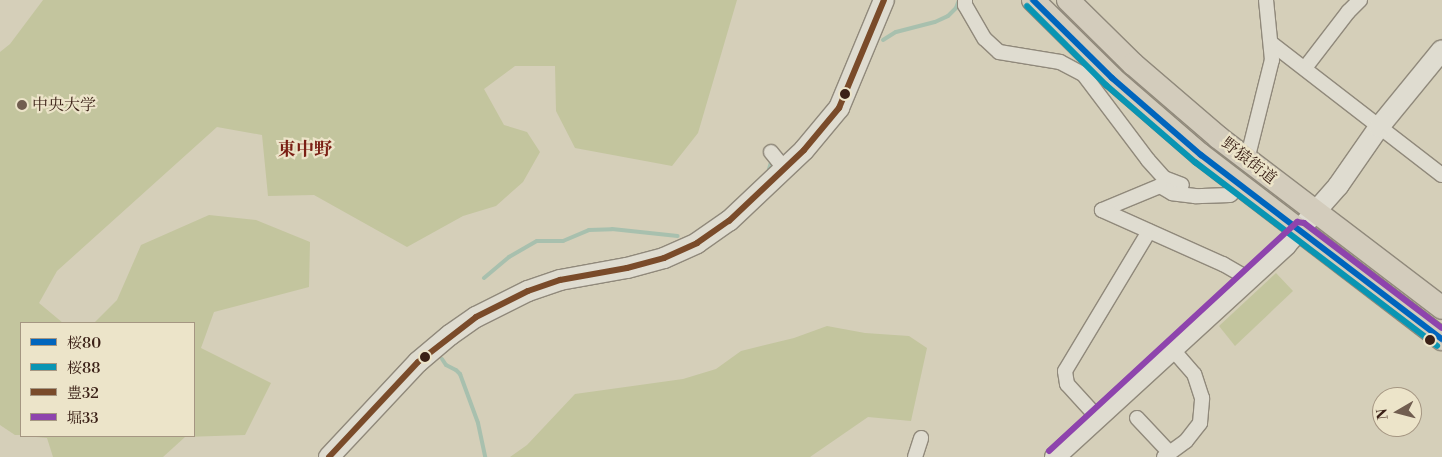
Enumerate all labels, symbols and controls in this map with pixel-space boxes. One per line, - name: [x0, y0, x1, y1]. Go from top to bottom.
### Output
- unlabelled marker: [840, 89, 850, 99]
- place label: 中央大学: [32, 95, 96, 115]
- marker: 中央大学: [16, 99, 28, 111]
- street label: 野猿街道: [1218, 134, 1280, 188]
- district label: 東中野: [278, 139, 332, 161]
- legend: [20, 322, 195, 437]
- text: 桜80: [67, 334, 101, 353]
- unlabelled marker: [1425, 335, 1435, 345]
- unlabelled marker: [420, 352, 430, 362]
- text: 桜88: [67, 359, 100, 378]
- text: 豊32: [67, 384, 99, 403]
- north arrow: [1372, 387, 1422, 437]
- text: N: [1373, 407, 1393, 421]
- text: 堀33: [67, 409, 99, 428]

